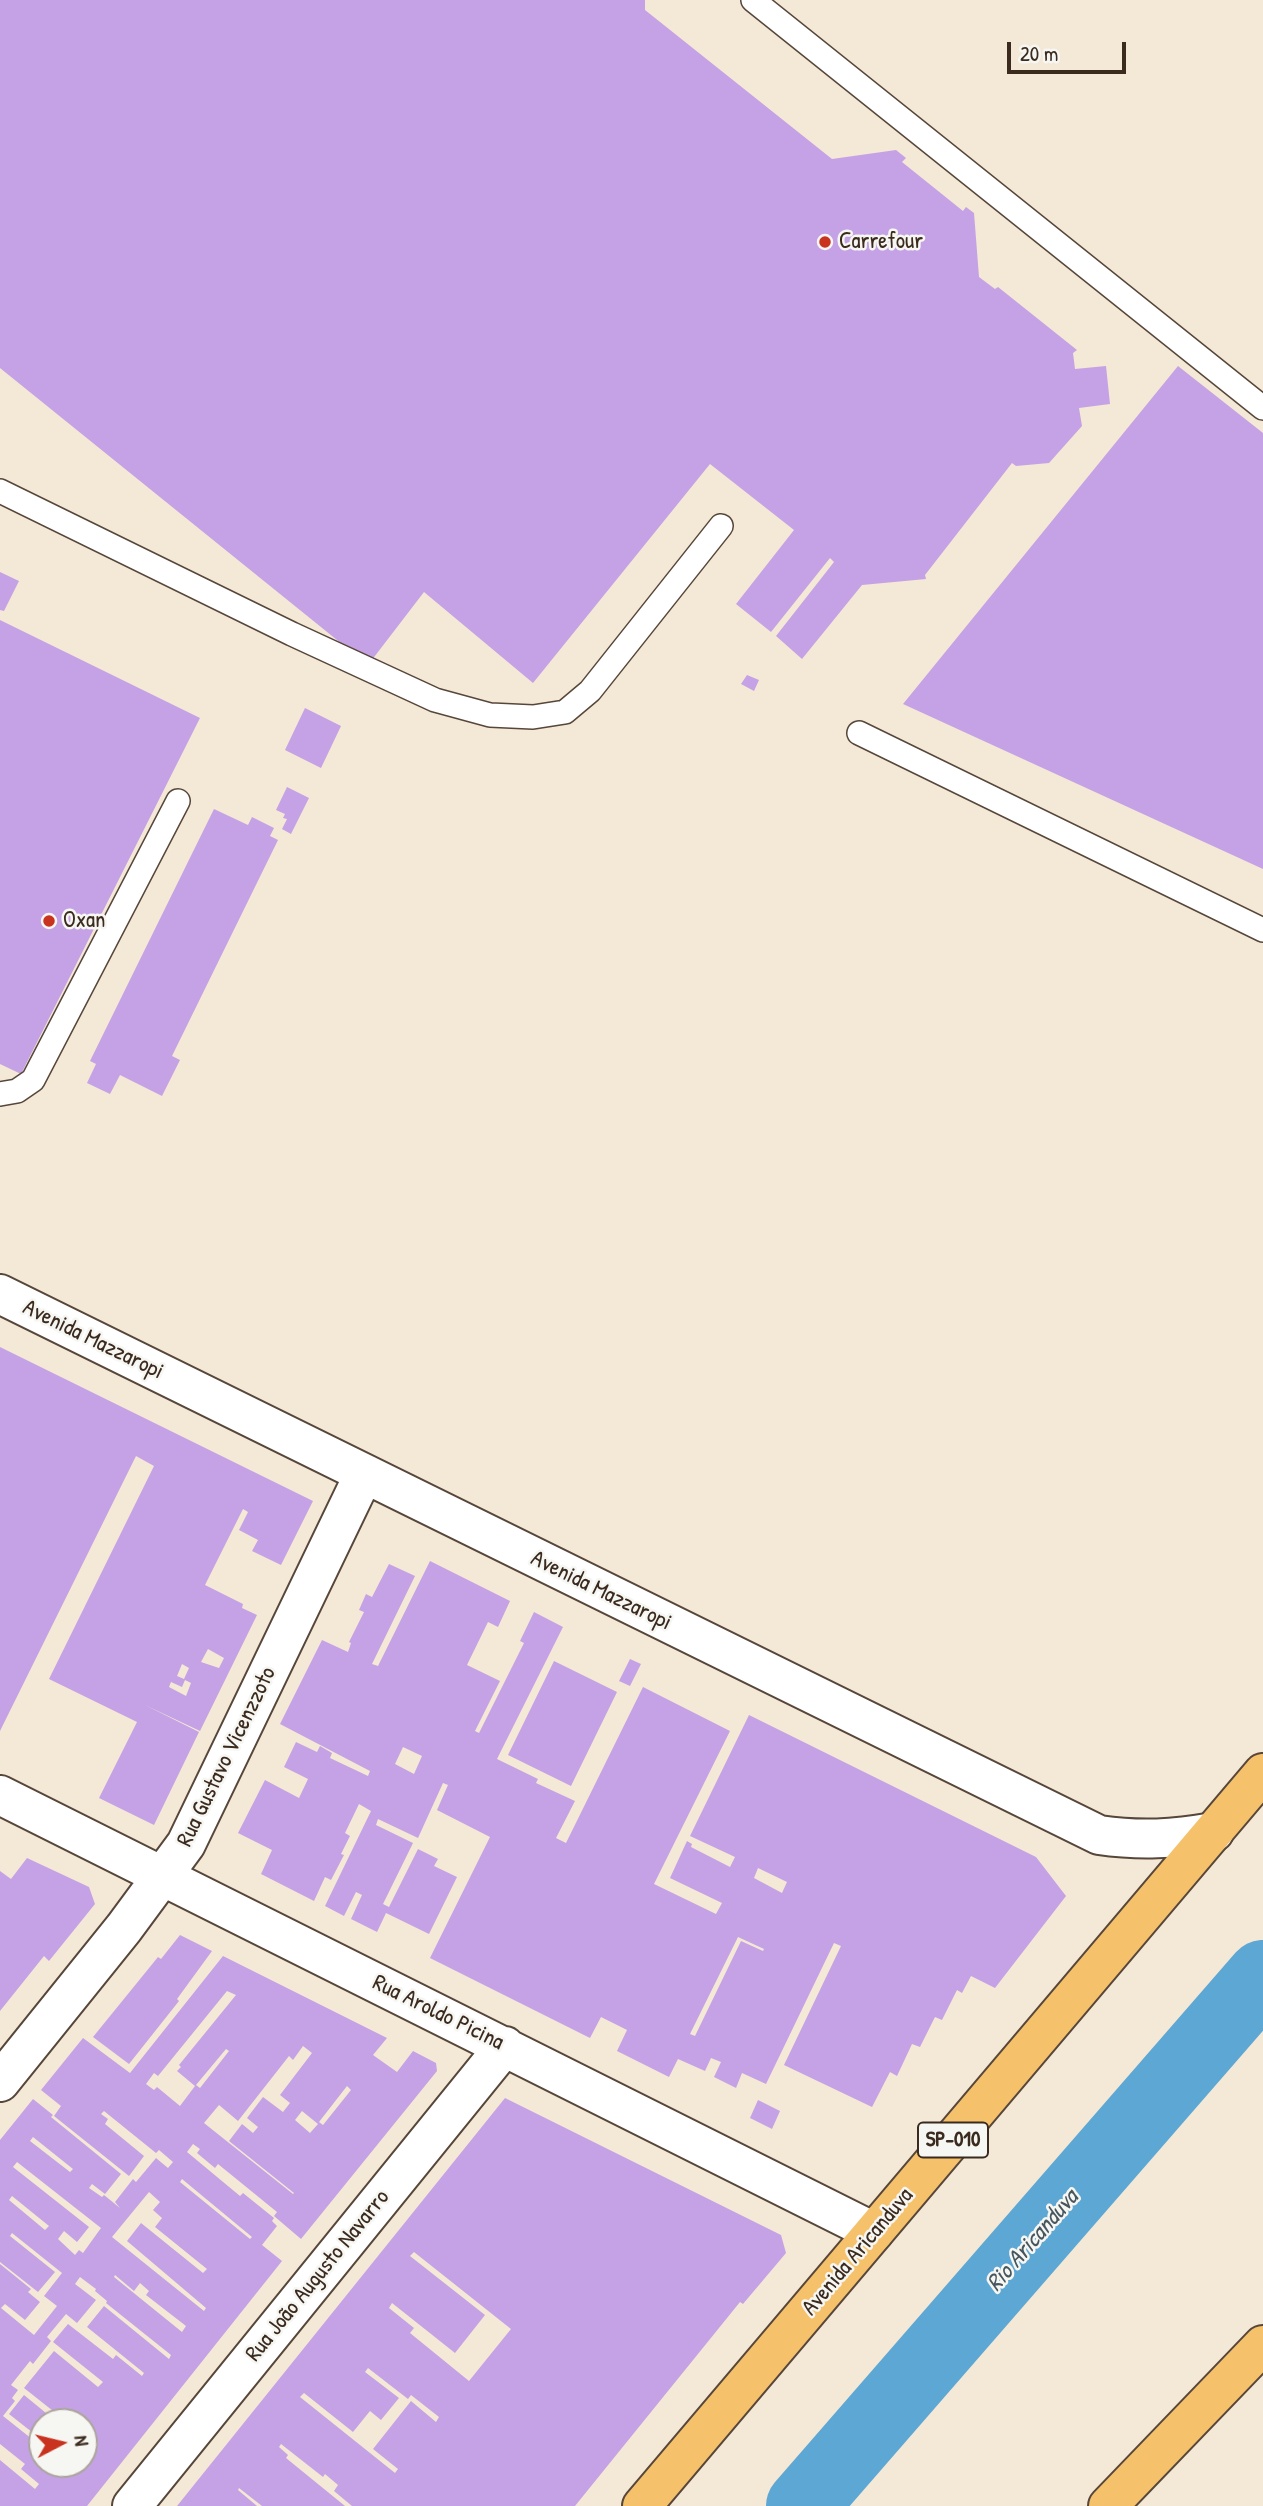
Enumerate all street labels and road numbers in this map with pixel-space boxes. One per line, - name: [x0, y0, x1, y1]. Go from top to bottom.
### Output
- street label: Avenida Mazzaropi: [18, 1294, 168, 1386]
- street label: Avenida Mazzaropi: [526, 1545, 676, 1637]
- street label: Rua Gustavo Vicenzzoto: [172, 1663, 282, 1851]
- street label: Rua Aroldo Picina: [368, 1969, 508, 2057]
- road number: SP-010: [918, 2122, 988, 2158]
- street label: Avenida Aricanduva: [797, 2182, 919, 2322]
- street label: Rua João Augusto Navarro: [240, 2185, 396, 2367]

